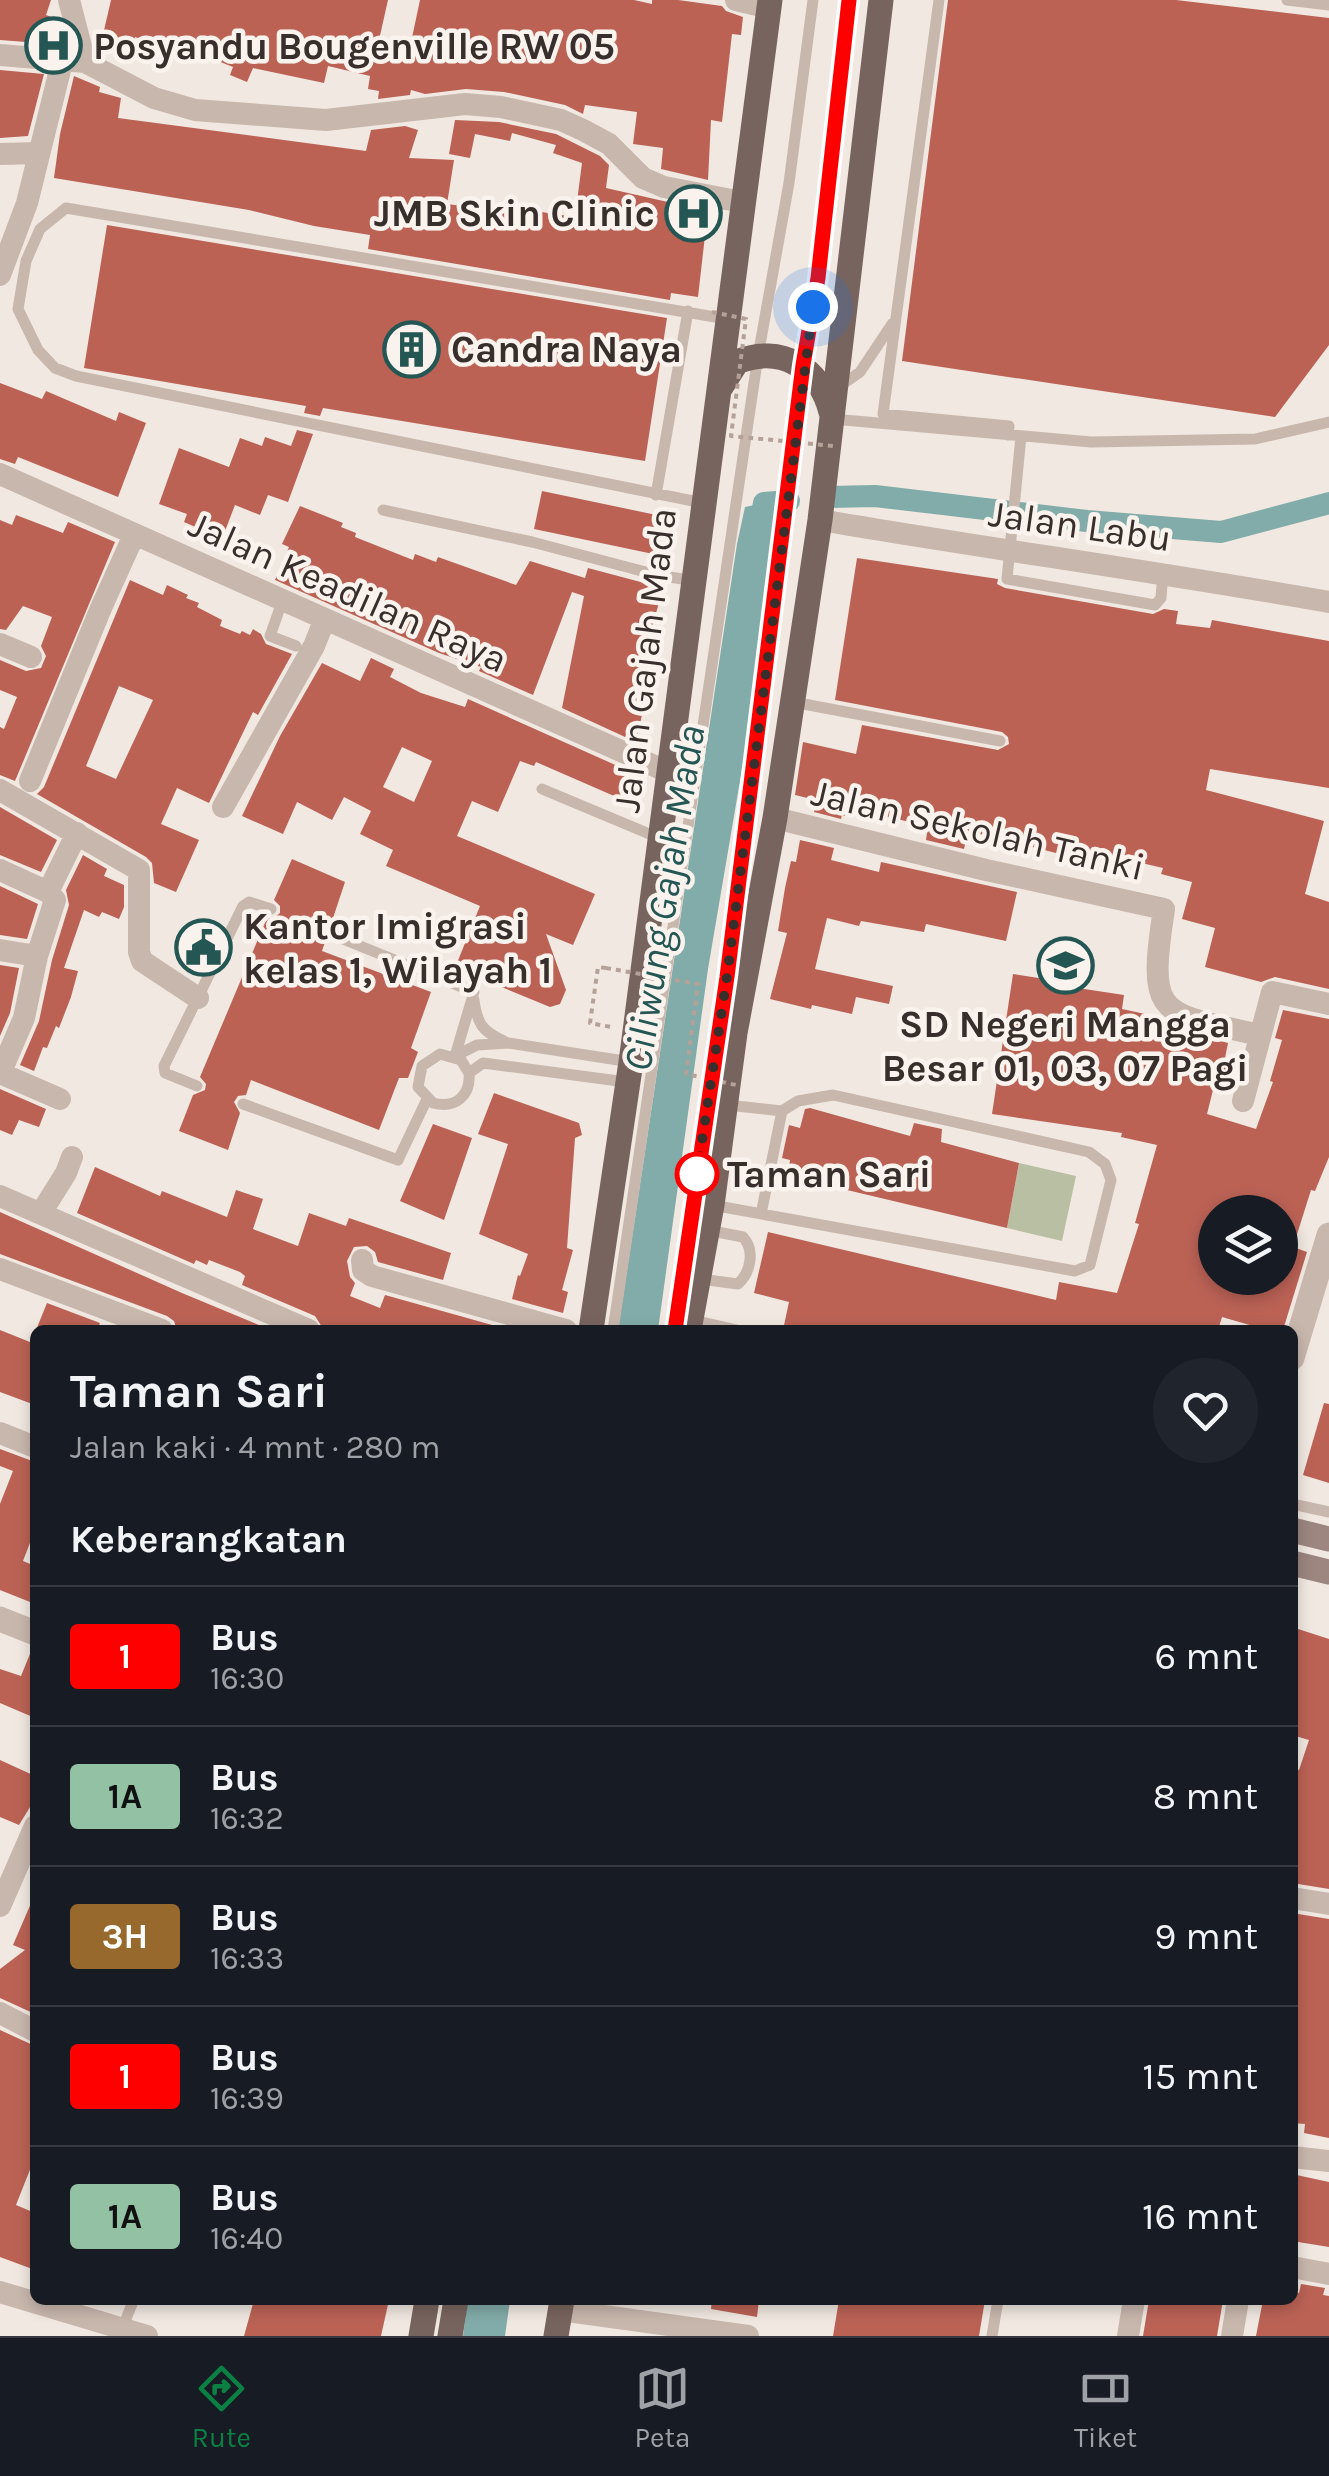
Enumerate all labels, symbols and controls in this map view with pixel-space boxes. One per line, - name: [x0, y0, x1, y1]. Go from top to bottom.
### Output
- hospital icon: Posyandu Bougenville RW 05: [24, 16, 84, 76]
- place label: Posyandu Bougenville RW 05: [93, 24, 615, 69]
- hospital icon: JMB Skin Clinic: [664, 183, 724, 243]
- place label: JMB Skin Clinic: [374, 191, 655, 236]
- your location: [788, 282, 838, 332]
- building icon: Candra Naya: [382, 319, 442, 379]
- place label: Candra Naya: [451, 327, 682, 372]
- street label: Jalan Labu: [986, 491, 1174, 561]
- street label: Jalan Keadilan Raya: [182, 502, 514, 682]
- street label: Jalan Gajah Mada: [604, 505, 686, 815]
- water label: Ciliwung Gajah Mada: [613, 722, 715, 1074]
- street label: Jalan Sekolah Tanki: [807, 770, 1149, 890]
- place label: Kantor Imigrasi kelas 1, Wilayah 1: [243, 904, 552, 993]
- public building icon: Kantor Imigrasi kelas 1, Wilayah 1: [174, 918, 234, 978]
- school or university icon: SD Negeri Mangga Besar 01, 03, 07 Pagi: [1035, 936, 1095, 996]
- place label: SD Negeri Mangga Besar 01, 03, 07 Pagi: [882, 1002, 1248, 1091]
- place label: Taman Sari: [727, 1152, 931, 1197]
- marker: Taman Sari: [676, 1153, 718, 1195]
- map controls: [1198, 1195, 1298, 1295]
- button: layers: [1198, 1195, 1298, 1295]
- button: heart: [1153, 1358, 1258, 1463]
- text: Taman Sari: [70, 1363, 328, 1419]
- text: Jalan kaki · 4 mnt · 280 m: [70, 1429, 441, 1466]
- text: Keberangkatan: [70, 1517, 347, 1562]
- text: Bus: [210, 1615, 279, 1660]
- text: 6 mnt: [1154, 1634, 1258, 1679]
- text: 1: [119, 1636, 131, 1677]
- text: 16:30: [210, 1660, 284, 1697]
- text: Bus: [210, 1755, 279, 1800]
- text: 8 mnt: [1153, 1774, 1258, 1819]
- text: 1A: [108, 1776, 142, 1817]
- text: 16:32: [210, 1800, 284, 1837]
- text: Bus: [210, 1895, 279, 1940]
- text: 9 mnt: [1154, 1914, 1258, 1959]
- text: 3H: [102, 1916, 148, 1957]
- text: 16:33: [210, 1940, 284, 1977]
- text: Bus: [210, 2035, 279, 2080]
- text: 15 mnt: [1142, 2054, 1258, 2099]
- text: 1: [119, 2056, 131, 2097]
- text: 16:39: [210, 2080, 284, 2117]
- text: Bus: [210, 2175, 279, 2220]
- text: 16 mnt: [1142, 2194, 1258, 2239]
- text: 1A: [108, 2196, 142, 2237]
- text: 16:40: [210, 2220, 283, 2257]
- tab: Rute: [192, 2361, 251, 2454]
- tab: Peta: [635, 2361, 690, 2454]
- tab: Tiket: [1074, 2361, 1137, 2454]

